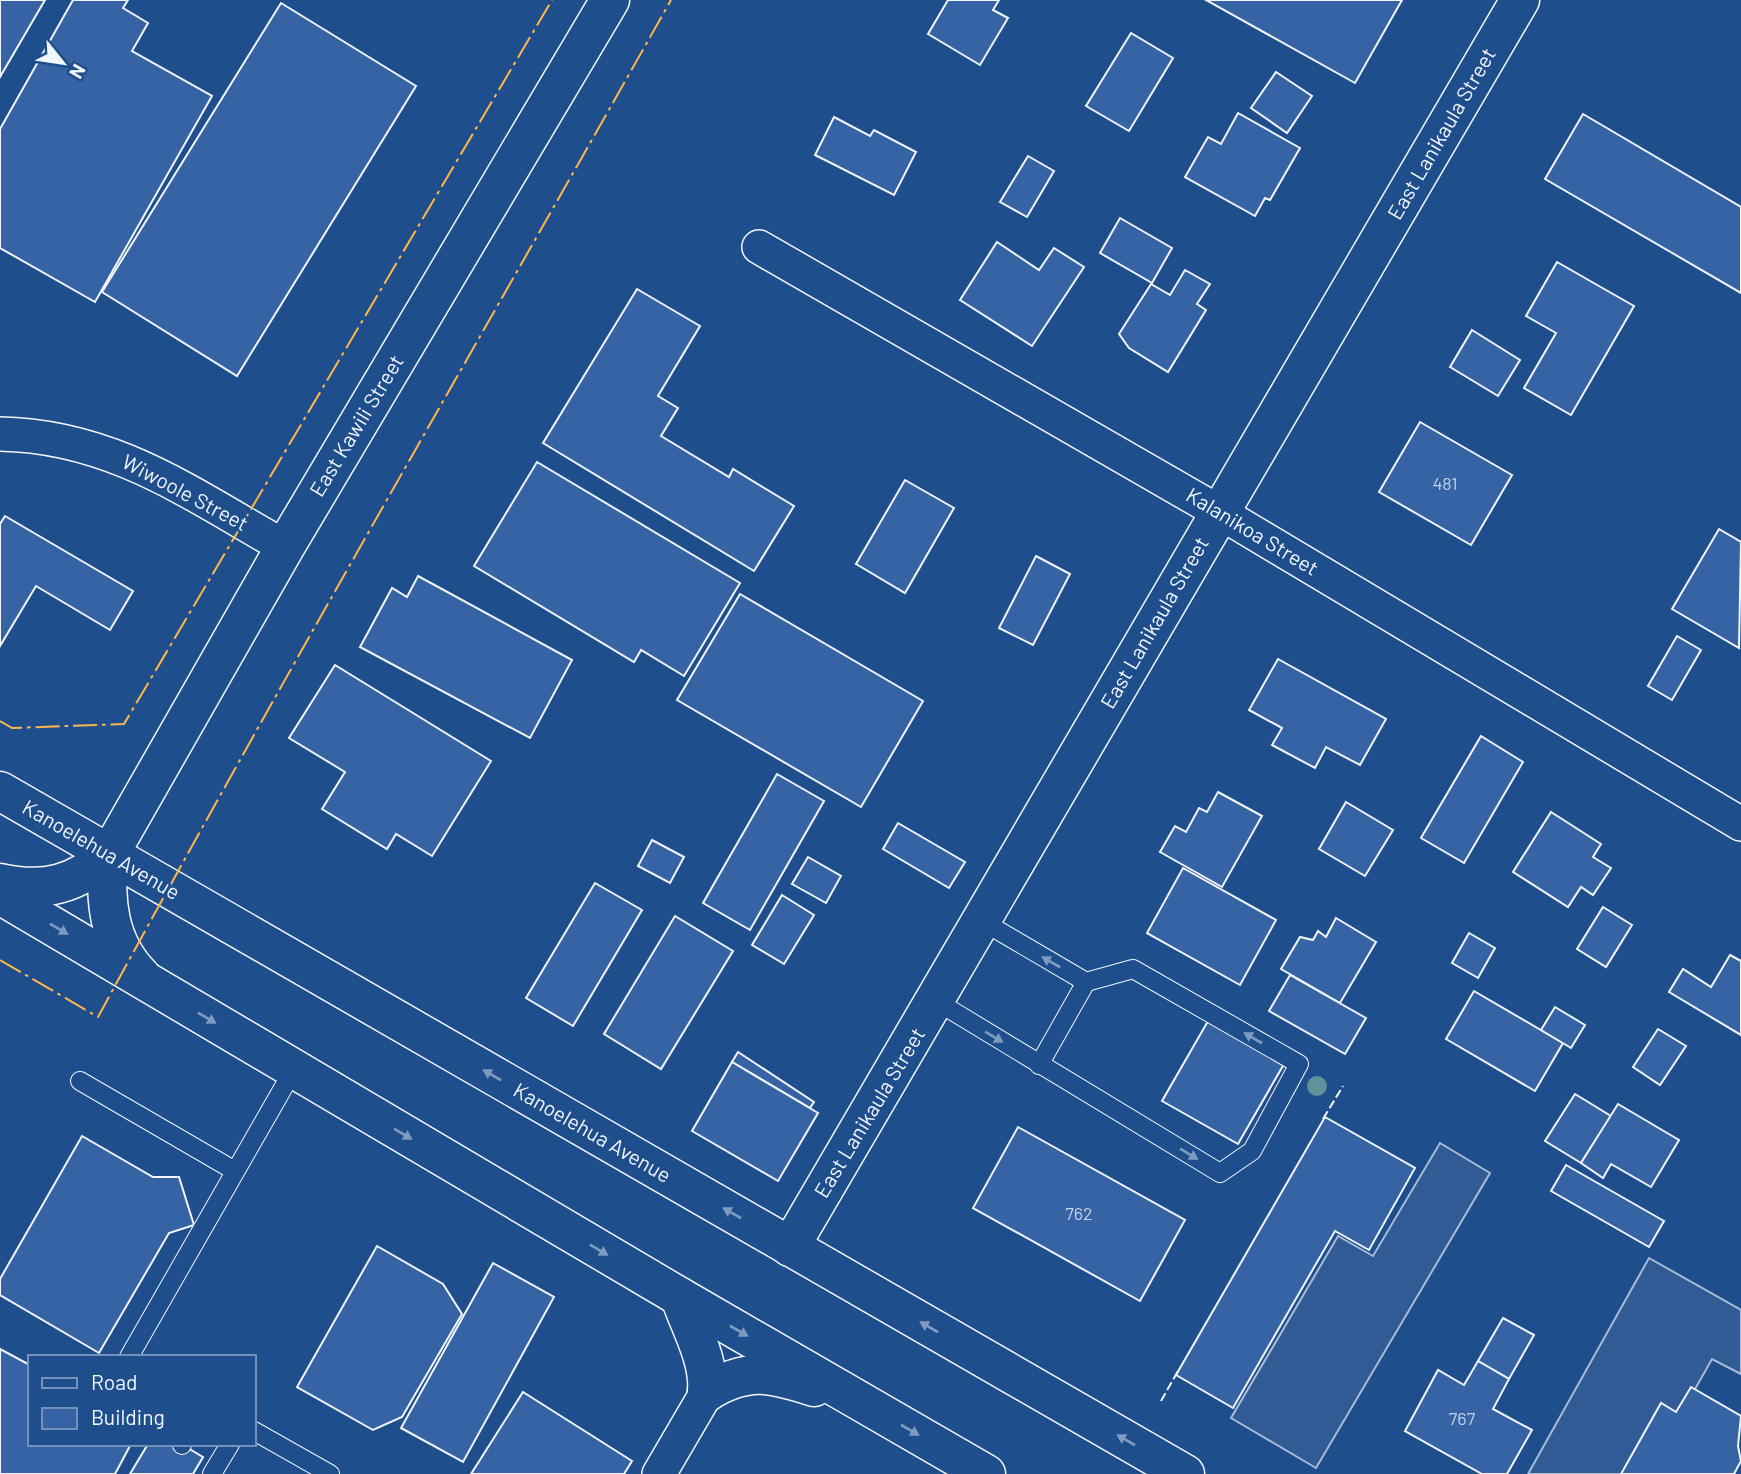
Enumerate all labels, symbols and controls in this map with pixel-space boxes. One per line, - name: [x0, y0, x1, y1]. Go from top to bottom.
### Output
- north arrow: [28, 28, 98, 98]
- street label: East Lanikaula Street: [1381, 43, 1500, 224]
- text: N: [65, 61, 91, 83]
- street label: East Kawili Street: [304, 350, 408, 501]
- street label: Wiwoole Street: [118, 448, 253, 535]
- house number: 481: [1432, 472, 1458, 494]
- street label: Kalanikoa Street: [1182, 481, 1323, 580]
- street label: East Lanikaula Street: [1094, 532, 1213, 713]
- street label: Kanoelehua Avenue: [19, 793, 185, 904]
- one-way arrow: [49, 923, 69, 935]
- one-way arrow: [1041, 956, 1061, 968]
- one-way arrow: [198, 1012, 217, 1024]
- street label: East Lanikaula Street: [808, 1023, 929, 1202]
- one-way arrow: [984, 1031, 1003, 1043]
- one-way arrow: [1243, 1032, 1263, 1044]
- one-way arrow: [482, 1069, 502, 1081]
- street label: Kanoelehua Avenue: [510, 1076, 676, 1187]
- one-way arrow: [393, 1127, 413, 1139]
- one-way arrow: [1179, 1148, 1198, 1161]
- house number: 762: [1065, 1202, 1093, 1224]
- one-way arrow: [722, 1207, 741, 1219]
- one-way arrow: [589, 1243, 608, 1256]
- one-way arrow: [919, 1320, 938, 1333]
- one-way arrow: [730, 1325, 749, 1337]
- legend: [28, 1355, 256, 1446]
- text: Road: [91, 1369, 137, 1394]
- text: Building: [91, 1404, 165, 1429]
- house number: 767: [1449, 1407, 1476, 1429]
- one-way arrow: [901, 1424, 920, 1437]
- one-way arrow: [1117, 1434, 1136, 1446]

